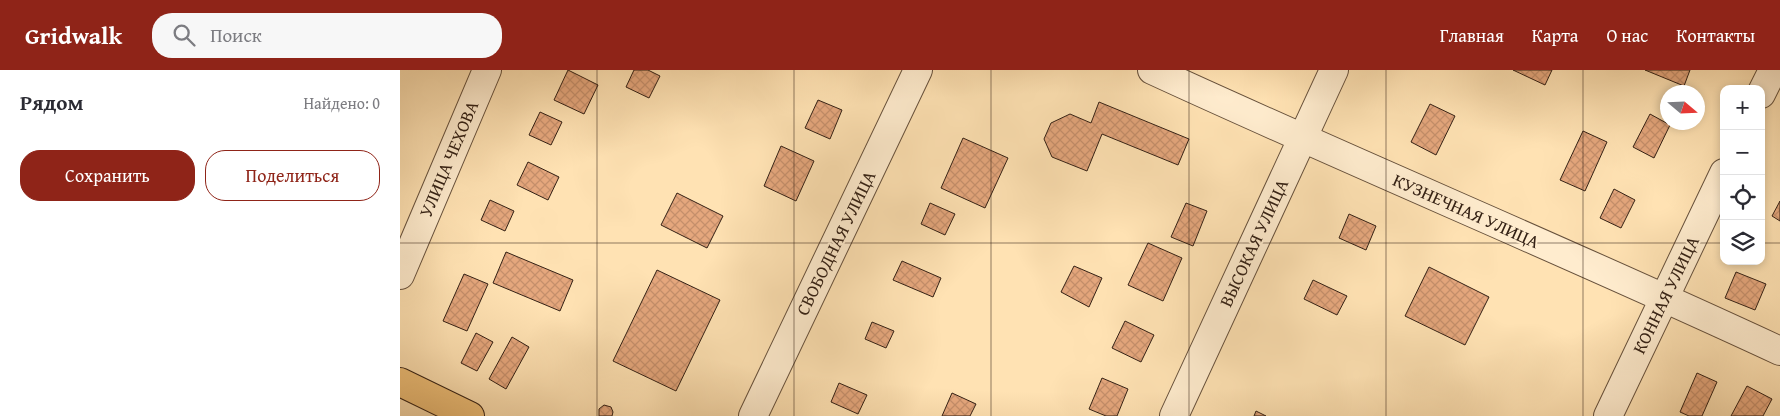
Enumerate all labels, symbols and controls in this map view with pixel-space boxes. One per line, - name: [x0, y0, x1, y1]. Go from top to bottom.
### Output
- search box: [152, 13, 502, 58]
- text: Gridwalk: [25, 18, 122, 53]
- icon: search: [170, 21, 198, 49]
- text: Поиск: [210, 21, 262, 49]
- text: Главная: [1440, 22, 1504, 49]
- text: Карта: [1532, 22, 1578, 49]
- text: О нас: [1606, 22, 1648, 49]
- text: Контакты: [1676, 22, 1755, 49]
- north arrow: [1660, 85, 1705, 130]
- map controls: [1720, 85, 1765, 265]
- button: +: [1720, 85, 1765, 130]
- text: Рядом: [20, 87, 83, 118]
- text: Найдено: 0: [303, 91, 380, 115]
- street label: УЛИЦА ЧЕХОВА: [412, 96, 485, 221]
- button: −: [1720, 130, 1765, 175]
- button: Сохранить: [20, 150, 195, 201]
- button: Поделиться: [205, 150, 380, 201]
- street label: СВОБОДНАЯ УЛИЦА: [789, 166, 882, 320]
- street label: КУЗНЕЧНАЯ УЛИЦА: [1389, 166, 1544, 255]
- street label: ВЫСОКАЯ УЛИЦА: [1212, 174, 1295, 311]
- button: locate: [1720, 175, 1765, 220]
- button: layers: [1720, 220, 1765, 265]
- street label: КОННАЯ УЛИЦА: [1625, 231, 1706, 358]

